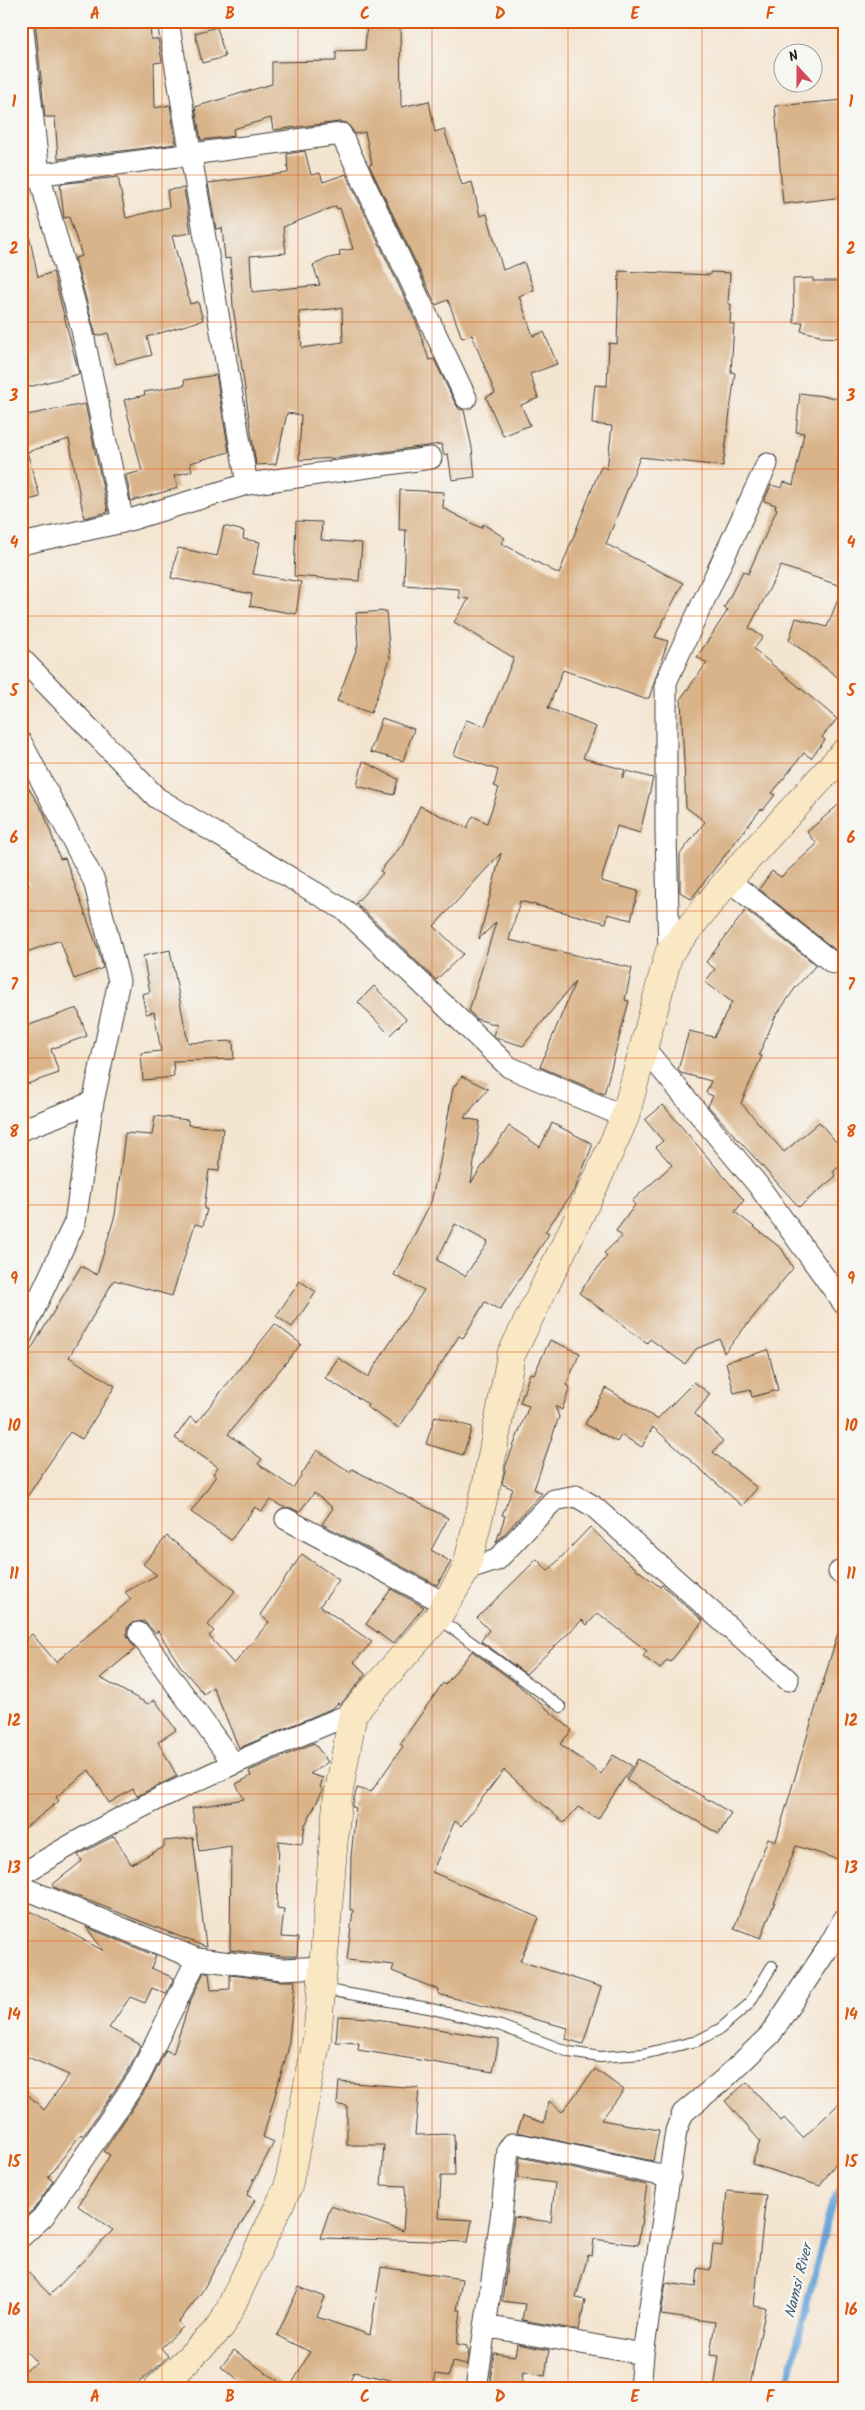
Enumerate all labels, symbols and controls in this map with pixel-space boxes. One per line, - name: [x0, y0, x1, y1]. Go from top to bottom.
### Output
- text: A: [90, 2, 100, 27]
- text: B: [225, 2, 235, 27]
- text: C: [360, 2, 370, 27]
- text: D: [495, 2, 506, 27]
- text: E: [631, 2, 641, 27]
- text: F: [766, 2, 776, 27]
- north arrow: [772, 42, 822, 92]
- text: N: [786, 45, 802, 69]
- text: 1: [12, 90, 17, 115]
- text: 1: [849, 90, 854, 115]
- text: 2: [9, 237, 19, 262]
- text: 2: [846, 237, 856, 262]
- text: 3: [9, 384, 19, 409]
- text: 3: [846, 384, 856, 409]
- text: 4: [10, 531, 19, 556]
- text: 4: [847, 531, 856, 556]
- text: 5: [9, 679, 20, 704]
- text: 5: [846, 679, 857, 704]
- text: 6: [10, 826, 19, 851]
- text: 6: [847, 826, 856, 851]
- text: 7: [10, 973, 18, 998]
- text: 7: [847, 973, 855, 998]
- text: 8: [9, 1120, 19, 1145]
- text: 8: [846, 1120, 856, 1145]
- text: 9: [10, 1267, 18, 1292]
- text: 9: [847, 1267, 855, 1292]
- text: 10: [7, 1414, 21, 1439]
- text: 10: [844, 1414, 858, 1439]
- text: 11: [9, 1562, 19, 1587]
- text: 11: [846, 1562, 856, 1587]
- text: 12: [7, 1709, 21, 1734]
- text: 12: [844, 1709, 858, 1734]
- text: 13: [7, 1856, 21, 1881]
- text: 13: [844, 1856, 858, 1881]
- text: 14: [7, 2003, 21, 2028]
- text: 14: [844, 2003, 858, 2028]
- text: 15: [8, 2150, 22, 2175]
- text: 15: [845, 2150, 859, 2175]
- water label: Namsi River: [778, 2239, 820, 2321]
- text: 16: [7, 2298, 21, 2323]
- text: 16: [844, 2298, 858, 2323]
- text: A: [90, 2385, 100, 2410]
- text: B: [225, 2385, 235, 2410]
- text: C: [360, 2385, 370, 2410]
- text: D: [495, 2385, 506, 2410]
- text: E: [631, 2385, 641, 2410]
- text: F: [766, 2385, 776, 2410]

